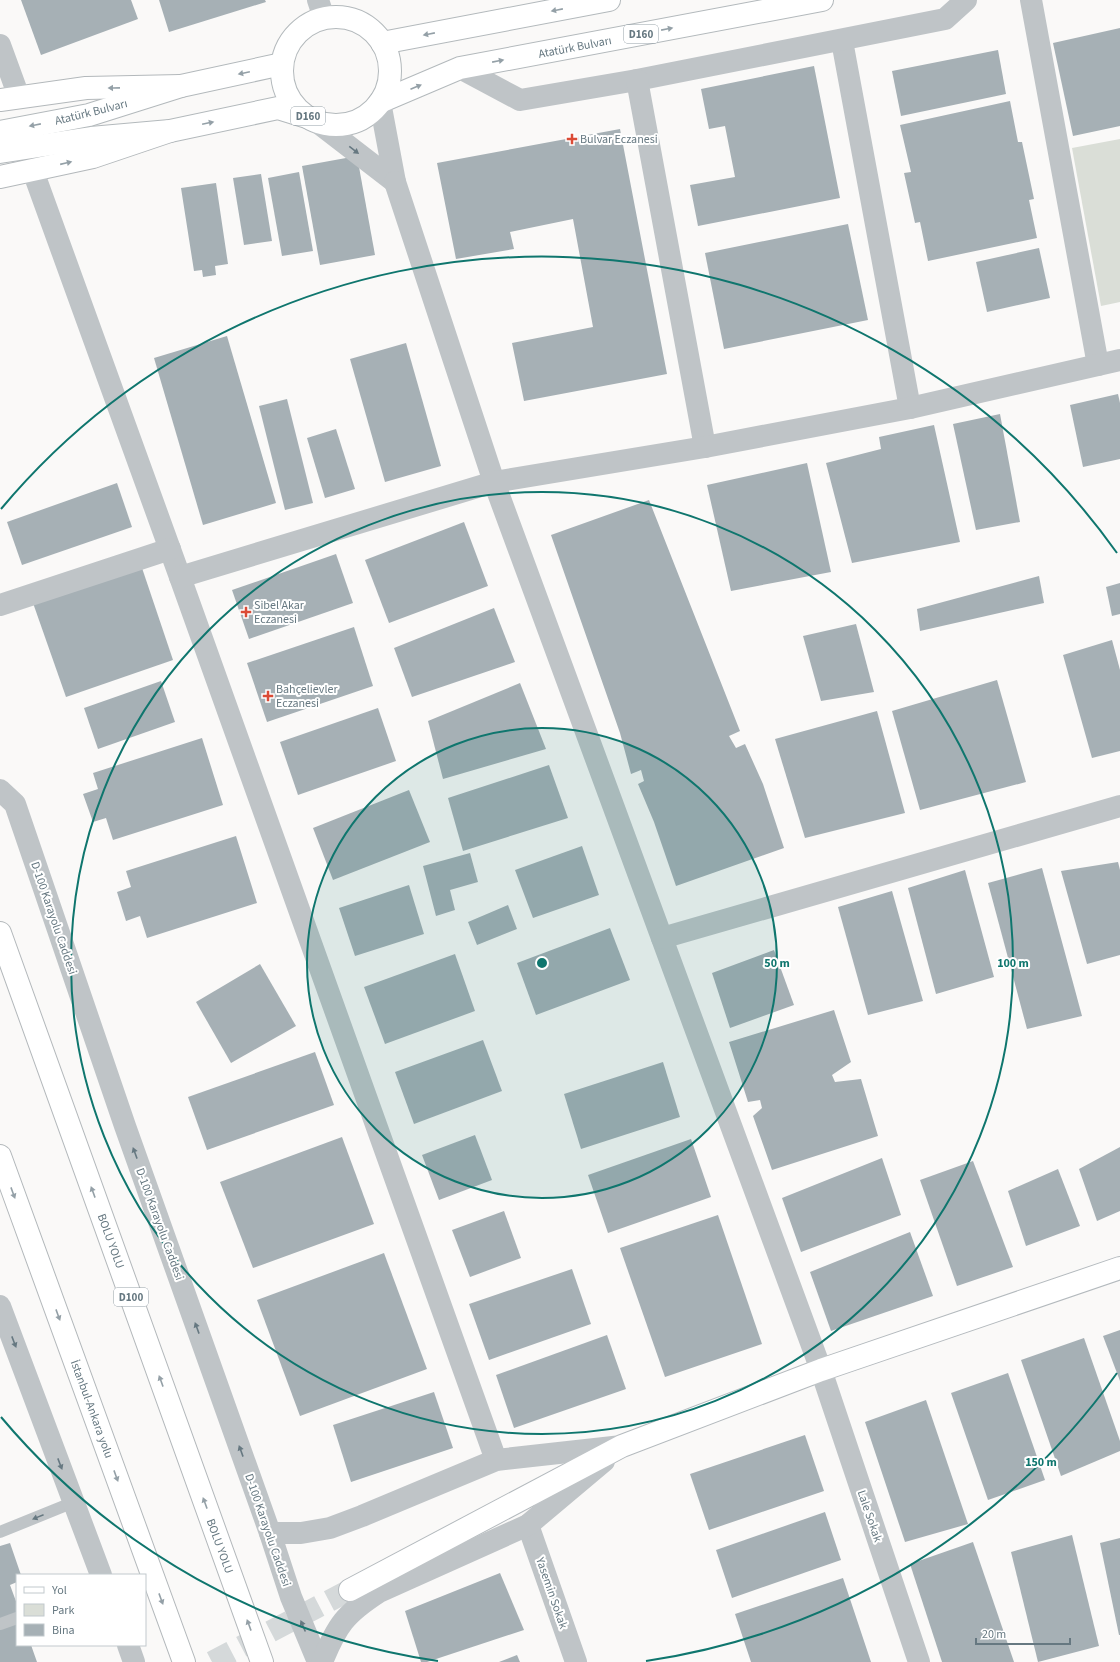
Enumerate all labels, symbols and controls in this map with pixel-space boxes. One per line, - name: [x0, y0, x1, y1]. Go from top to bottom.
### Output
- one-way arrow: [551, 7, 563, 13]
- road number: D160: [624, 25, 658, 43]
- one-way arrow: [661, 26, 673, 32]
- one-way arrow: [423, 32, 435, 38]
- street label: Atatürk Bulvarı: [537, 32, 613, 63]
- one-way arrow: [492, 58, 504, 64]
- one-way arrow: [238, 70, 250, 76]
- one-way arrow: [410, 84, 422, 90]
- one-way arrow: [107, 85, 120, 91]
- street label: Atatürk Bulvarı: [53, 95, 129, 130]
- road number: D160: [291, 107, 325, 125]
- one-way arrow: [202, 119, 214, 125]
- one-way arrow: [29, 123, 41, 129]
- place label: Bulvar Eczanesi: [580, 131, 658, 148]
- marker: Bulvar Eczanesi: [567, 134, 577, 144]
- one-way arrow: [348, 146, 359, 155]
- one-way arrow: [59, 160, 72, 166]
- place label: Sibel Akar Eczanesi: [254, 597, 305, 628]
- marker: Sibel Akar Eczanesi: [241, 607, 251, 617]
- place label: Bahçelievler Eczanesi: [276, 681, 338, 712]
- marker: Bahçelievler Eczanesi: [263, 691, 273, 701]
- street label: D-100 Karayolu Caddesi: [26, 859, 81, 977]
- text: 50 m: [764, 955, 790, 972]
- text: 100 m: [997, 955, 1029, 972]
- centre of rings: [535, 956, 549, 970]
- one-way arrow: [132, 1147, 138, 1159]
- street label: D-100 Karayolu Caddesi: [131, 1166, 188, 1283]
- one-way arrow: [90, 1186, 96, 1198]
- one-way arrow: [11, 1187, 17, 1199]
- street label: BOLU YOLU: [93, 1211, 128, 1271]
- road number: D100: [114, 1288, 148, 1306]
- one-way arrow: [55, 1309, 61, 1321]
- one-way arrow: [194, 1322, 200, 1334]
- one-way arrow: [11, 1337, 17, 1349]
- street label: İstanbul-Ankara yolu: [66, 1358, 117, 1461]
- one-way arrow: [158, 1374, 164, 1386]
- one-way arrow: [237, 1445, 243, 1457]
- text: 150 m: [1025, 1454, 1057, 1471]
- one-way arrow: [57, 1458, 63, 1470]
- one-way arrow: [114, 1471, 120, 1483]
- street label: D-100 Karayolu Caddesi: [240, 1471, 295, 1589]
- street label: Lale Sokak: [853, 1488, 886, 1545]
- one-way arrow: [202, 1497, 208, 1509]
- one-way arrow: [31, 1514, 43, 1520]
- street label: BOLU YOLU: [202, 1516, 237, 1576]
- street label: Yasemin Sokak: [531, 1554, 572, 1631]
- legend: [16, 1574, 146, 1646]
- text: Yol: [51, 1582, 67, 1599]
- one-way arrow: [158, 1593, 164, 1605]
- text: Park: [52, 1602, 74, 1619]
- one-way arrow: [246, 1619, 252, 1631]
- scale bar: [976, 1620, 1070, 1646]
- one-way arrow: [300, 1621, 306, 1632]
- text: Bina: [52, 1622, 75, 1639]
- text: 20 m: [982, 1626, 1006, 1643]

